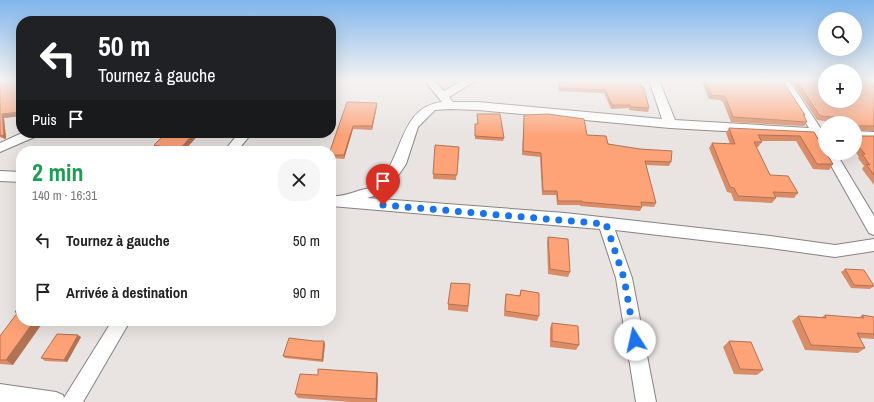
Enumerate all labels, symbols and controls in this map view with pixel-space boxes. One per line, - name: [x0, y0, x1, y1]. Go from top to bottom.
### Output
- map controls: [818, 12, 862, 160]
- button: search: [818, 12, 862, 56]
- text: 50 m: [98, 27, 150, 65]
- icon: left: [32, 32, 84, 84]
- text: Tournez à gauche: [98, 63, 215, 88]
- button: +: [818, 64, 862, 108]
- icon: arrive: [65, 108, 87, 130]
- text: Puis: [32, 109, 57, 130]
- button: −: [818, 116, 862, 160]
- text: 2 min: [32, 156, 83, 188]
- button: close: [278, 159, 320, 201]
- pin: [366, 164, 400, 205]
- icon: arrive: [372, 170, 394, 192]
- text: 140 m · 16:31: [32, 187, 97, 204]
- icon: left: [32, 229, 54, 251]
- text: Tournez à gauche: [66, 230, 170, 251]
- text: 50 m: [293, 230, 320, 251]
- icon: arrive: [32, 281, 54, 303]
- text: Arrivée à destination: [66, 282, 188, 303]
- text: 90 m: [293, 282, 320, 303]
- position arrow: [614, 319, 656, 361]

